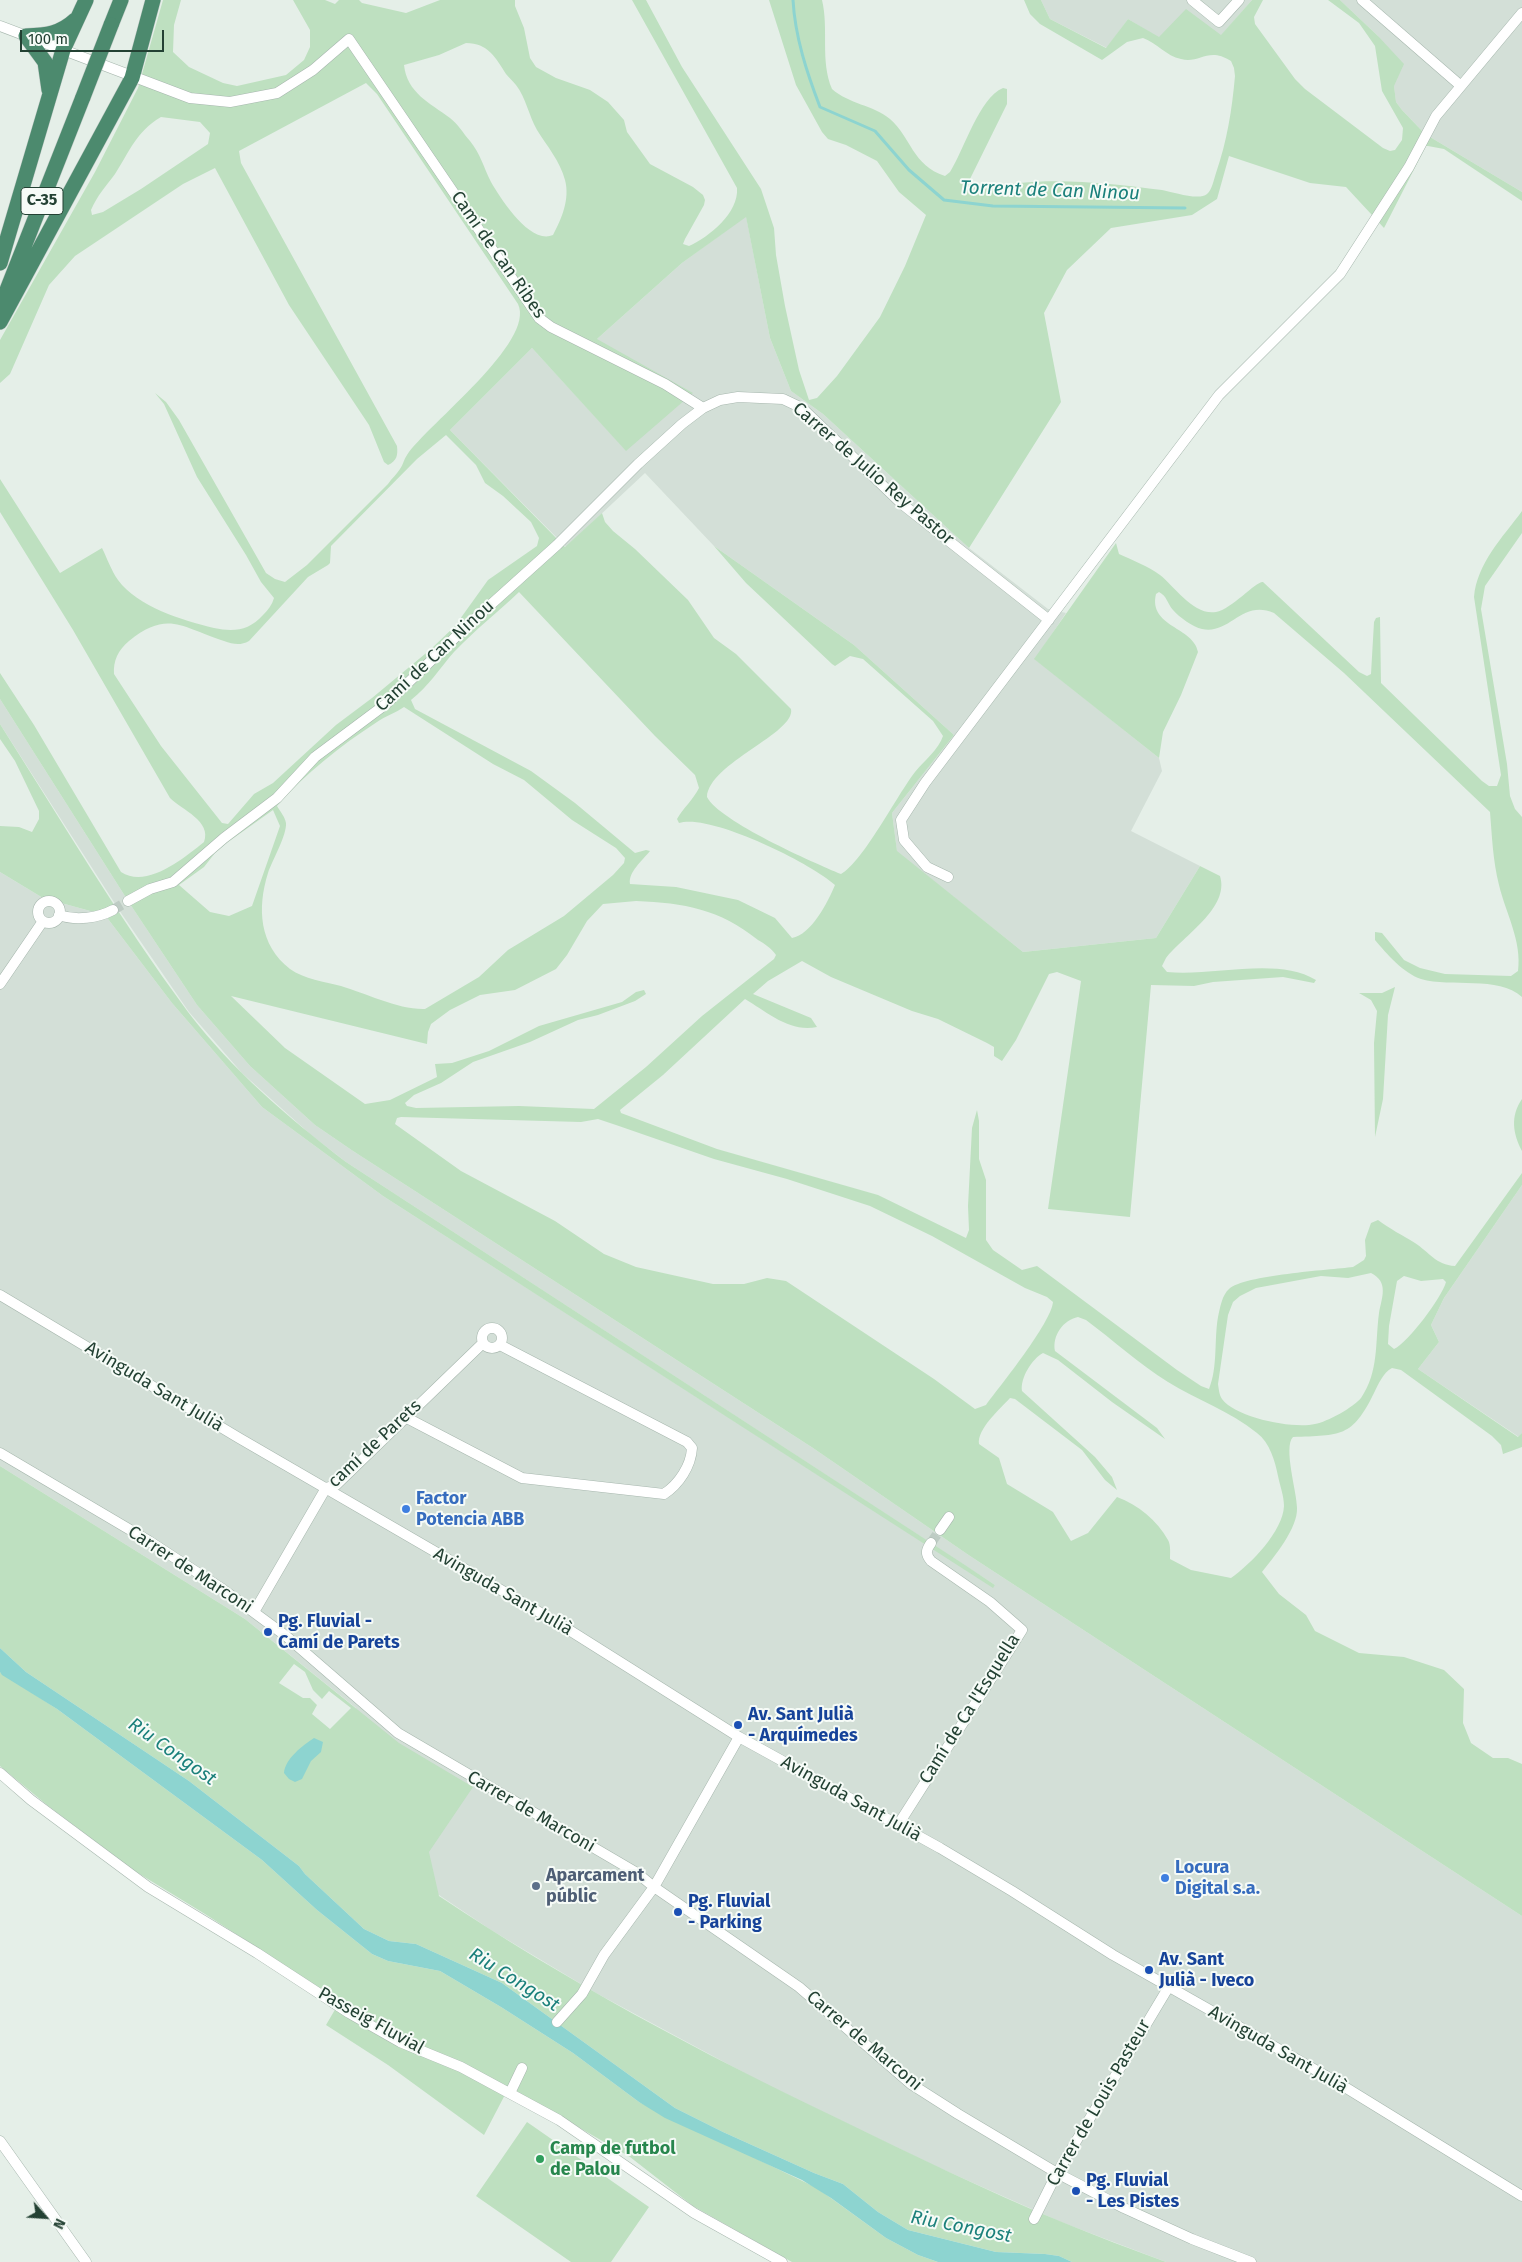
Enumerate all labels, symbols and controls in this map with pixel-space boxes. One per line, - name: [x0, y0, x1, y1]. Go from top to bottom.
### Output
- scale bar: [22, 20, 166, 52]
- text: 100 m: [28, 30, 68, 48]
- water label: Torrent de Can Ninou: [960, 176, 1140, 206]
- street label: Camí de Can Ribes: [446, 187, 550, 323]
- road number: C-35: [21, 188, 63, 215]
- street label: Carrer de Julio Rey Pastor: [788, 398, 958, 550]
- street label: Camí de Can Ninou: [371, 596, 499, 716]
- street label: Avinguda Sant Julià: [81, 1337, 227, 1437]
- street label: camí de Parets: [324, 1395, 426, 1493]
- place label: Factor Potencia ABB: [416, 1488, 524, 1530]
- marker: Factor Potencia ABB: [400, 1503, 412, 1515]
- street label: Carrer de Marconi: [124, 1522, 256, 1618]
- street label: Avinguda Sant Julià: [429, 1543, 577, 1641]
- place label: Pg. Fluvial - Camí de Parets: [278, 1611, 400, 1654]
- marker: Pg. Fluvial - Camí de Parets: [262, 1626, 274, 1638]
- street label: Camí de Ca l'Esquella: [915, 1630, 1025, 1788]
- place label: Av. Sant Julià - Arquímedes: [748, 1704, 858, 1746]
- water label: Riu Congost: [124, 1713, 220, 1791]
- marker: Av. Sant Julià - Arquímedes: [732, 1719, 744, 1731]
- street label: Avinguda Sant Julià: [777, 1751, 925, 1847]
- street label: Carrer de Marconi: [463, 1767, 599, 1857]
- place label: Locura Digital s.a.: [1175, 1857, 1260, 1900]
- place label: Aparcament públic: [546, 1865, 645, 1908]
- marker: Locura Digital s.a.: [1159, 1872, 1171, 1884]
- marker: Aparcament públic: [530, 1880, 542, 1892]
- place label: Pg. Fluvial - Parking: [688, 1891, 770, 1934]
- marker: Pg. Fluvial - Parking: [672, 1906, 684, 1918]
- water label: Riu Congost: [465, 1943, 563, 2017]
- place label: Av. Sant Julià - Iveco: [1159, 1949, 1254, 1992]
- marker: Av. Sant Julià - Iveco: [1143, 1964, 1155, 1976]
- street label: Passeig Fluvial: [314, 1983, 428, 2059]
- street label: Carrer de Marconi: [802, 1986, 926, 2096]
- street label: Avinguda Sant Julià: [1204, 2001, 1352, 2099]
- street label: Carrer de Louis Pasteur: [1042, 2016, 1156, 2190]
- place label: Camp de futbol de Palou: [550, 2138, 676, 2180]
- marker: Camp de futbol de Palou: [534, 2153, 546, 2165]
- place label: Pg. Fluvial - Les Pistes: [1086, 2170, 1179, 2212]
- marker: Pg. Fluvial - Les Pistes: [1070, 2185, 1082, 2197]
- north arrow: [20, 2192, 70, 2242]
- water label: Riu Congost: [909, 2206, 1013, 2248]
- text: N: [49, 2216, 69, 2232]

